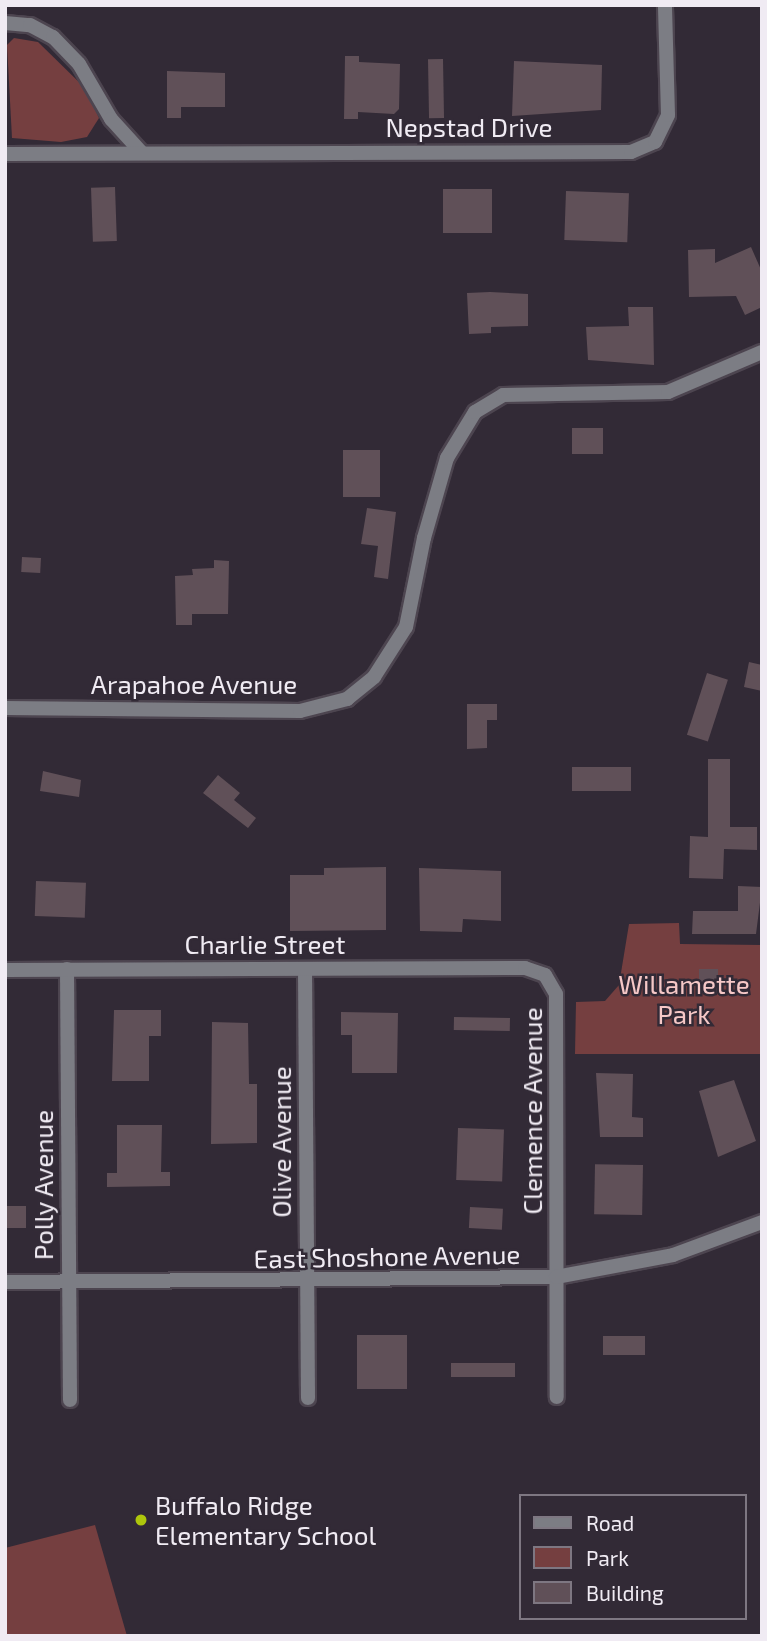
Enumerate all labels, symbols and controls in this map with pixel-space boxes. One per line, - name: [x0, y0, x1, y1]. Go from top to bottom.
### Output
- street label: Nepstad Drive: [385, 111, 553, 143]
- street label: Arapahoe Avenue: [91, 668, 297, 700]
- street label: Charlie Street: [185, 928, 345, 960]
- park label: Willamette Park: [618, 968, 750, 1030]
- street label: Clemence Avenue: [516, 1007, 548, 1215]
- street label: Olive Avenue: [265, 1066, 297, 1218]
- street label: Polly Avenue: [27, 1109, 59, 1261]
- street label: East Shoshone Avenue: [253, 1238, 521, 1274]
- place label: Buffalo Ridge Elementary School: [155, 1489, 377, 1550]
- legend: [518, 1494, 746, 1620]
- text: Road: [586, 1510, 634, 1535]
- marker: Buffalo Ridge Elementary School: [133, 1512, 149, 1528]
- text: Park: [586, 1545, 629, 1570]
- text: Building: [586, 1580, 664, 1605]

